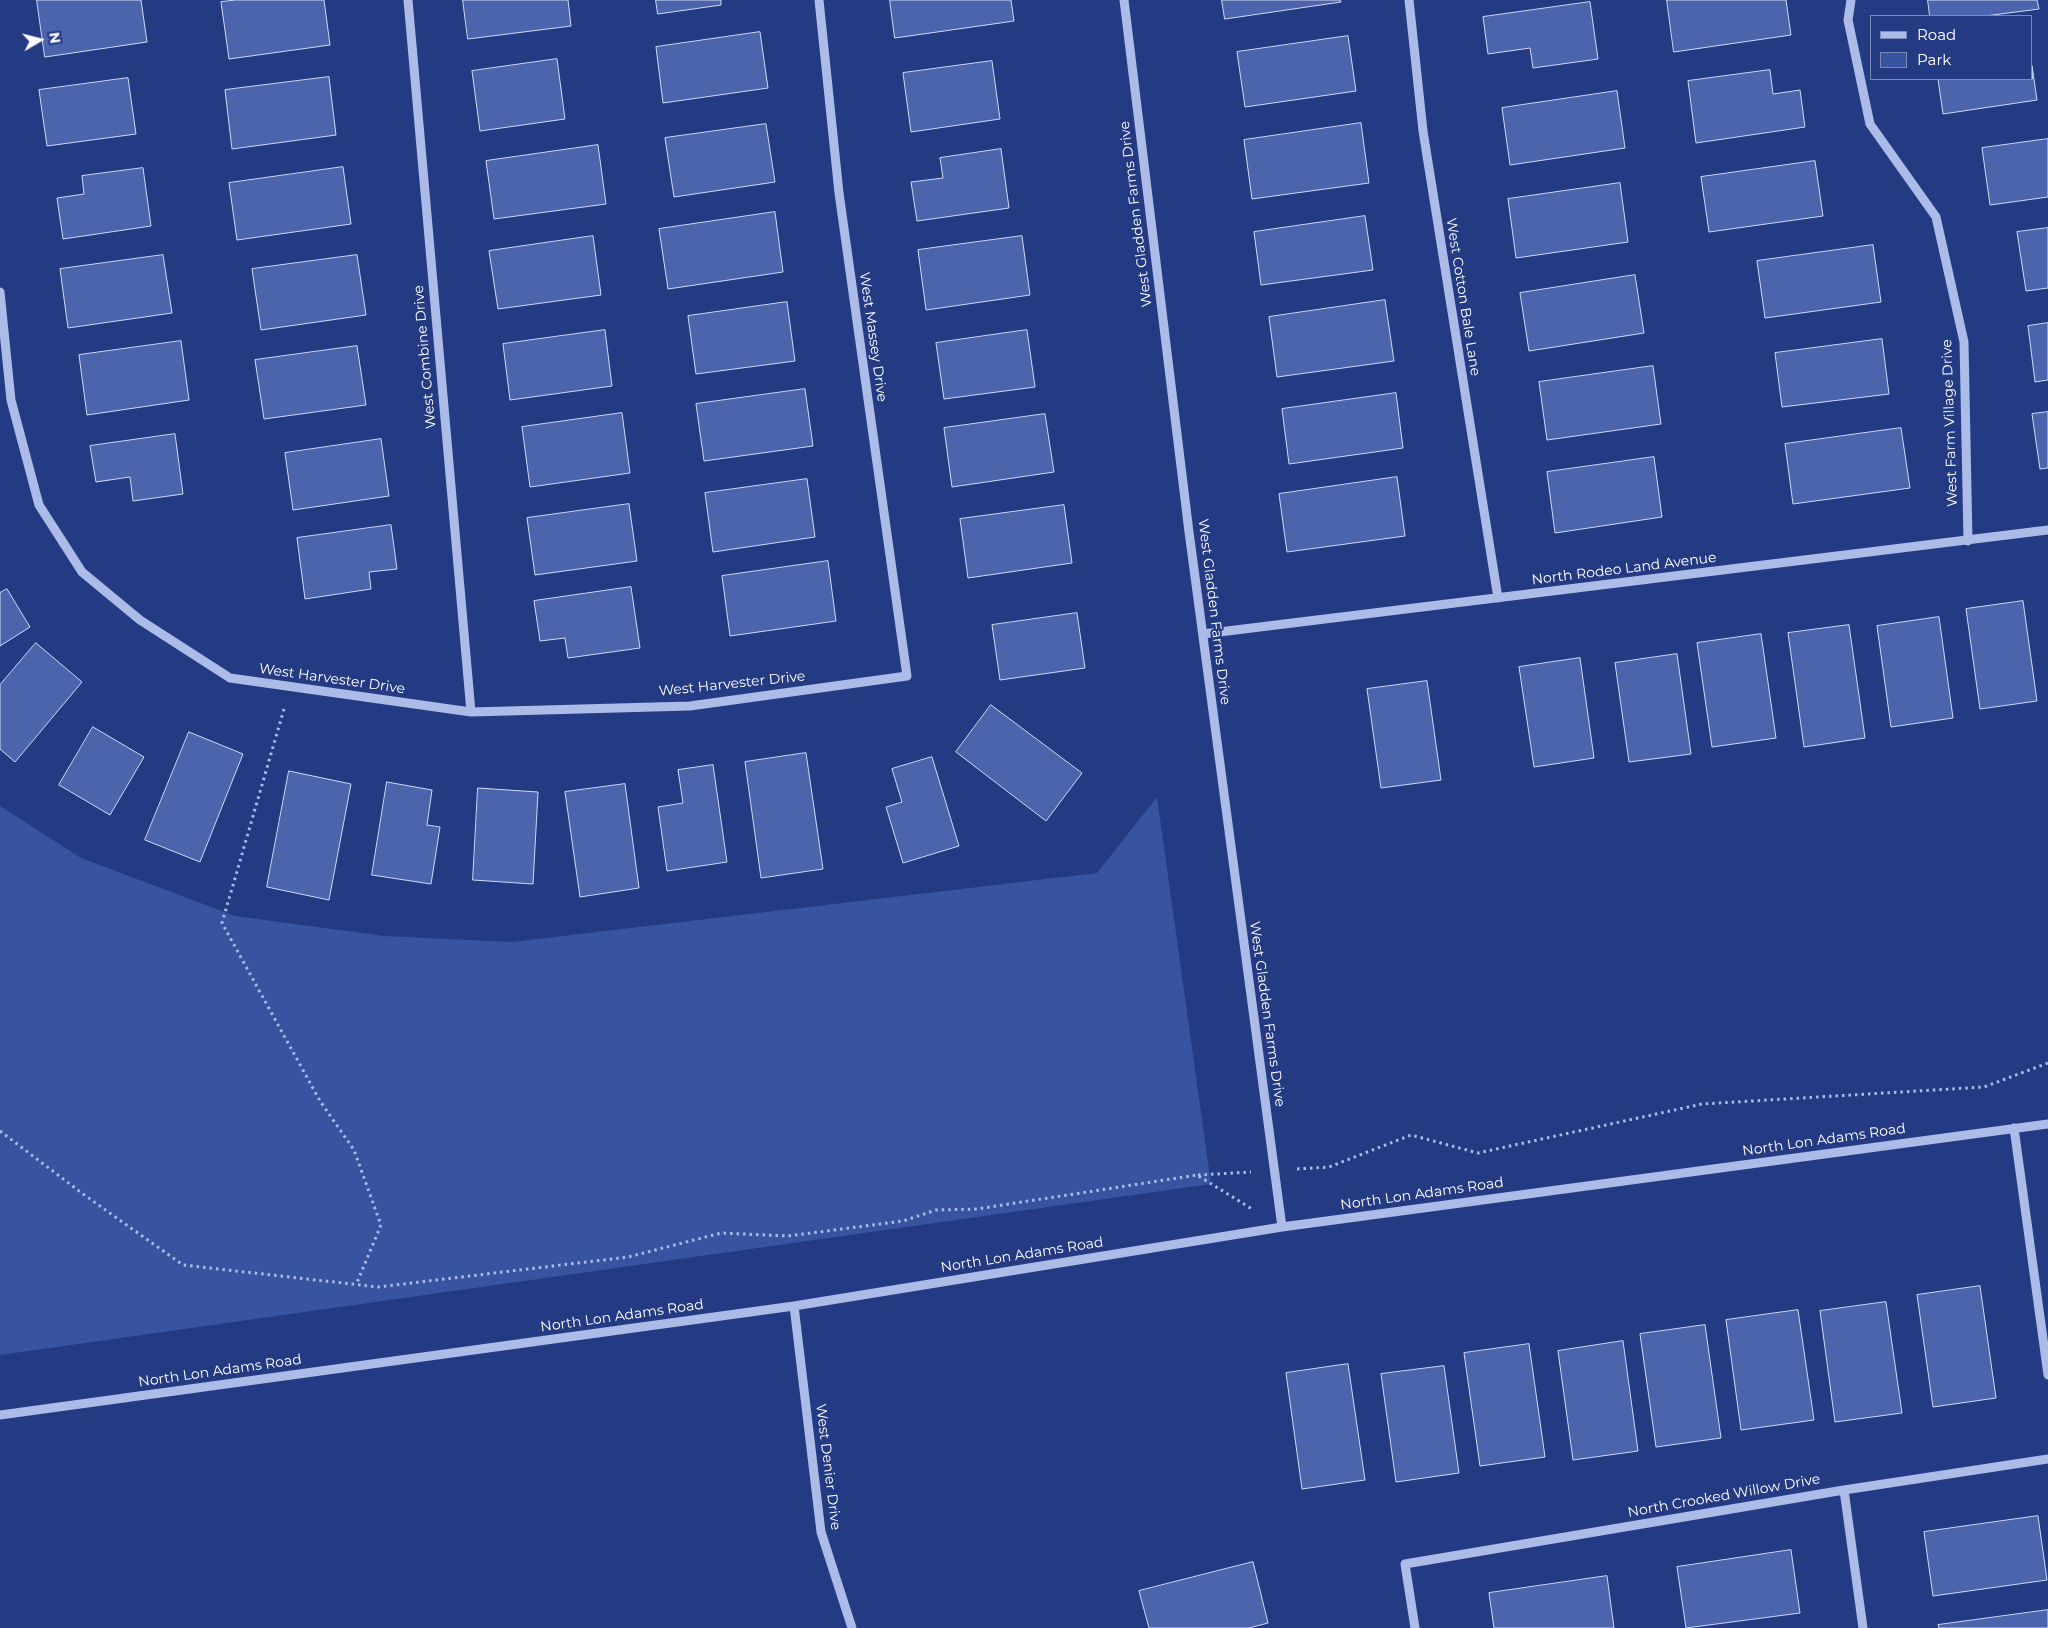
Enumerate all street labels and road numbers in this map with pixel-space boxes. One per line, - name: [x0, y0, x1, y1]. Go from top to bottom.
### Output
- street label: West Gladden Farms Drive: [1116, 120, 1156, 308]
- street label: West Cotton Bale Lane: [1442, 217, 1484, 377]
- street label: West Massey Drive: [856, 271, 890, 403]
- street label: West Combine Drive: [410, 284, 440, 430]
- street label: West Farm Village Drive: [1939, 339, 1961, 507]
- street label: West Gladden Farms Drive: [1194, 518, 1234, 706]
- street label: North Rodeo Land Avenue: [1531, 549, 1717, 589]
- street label: West Harvester Drive: [258, 660, 406, 698]
- street label: West Harvester Drive: [658, 668, 806, 700]
- street label: West Gladden Farms Drive: [1246, 920, 1288, 1108]
- street label: North Lon Adams Road: [1741, 1120, 1907, 1160]
- street label: North Lon Adams Road: [1339, 1174, 1505, 1214]
- street label: North Lon Adams Road: [939, 1234, 1105, 1276]
- street label: North Lon Adams Road: [539, 1296, 705, 1336]
- street label: North Lon Adams Road: [137, 1351, 303, 1391]
- street label: West Denier Drive: [812, 1403, 844, 1531]
- street label: North Crooked Willow Drive: [1626, 1471, 1822, 1521]

